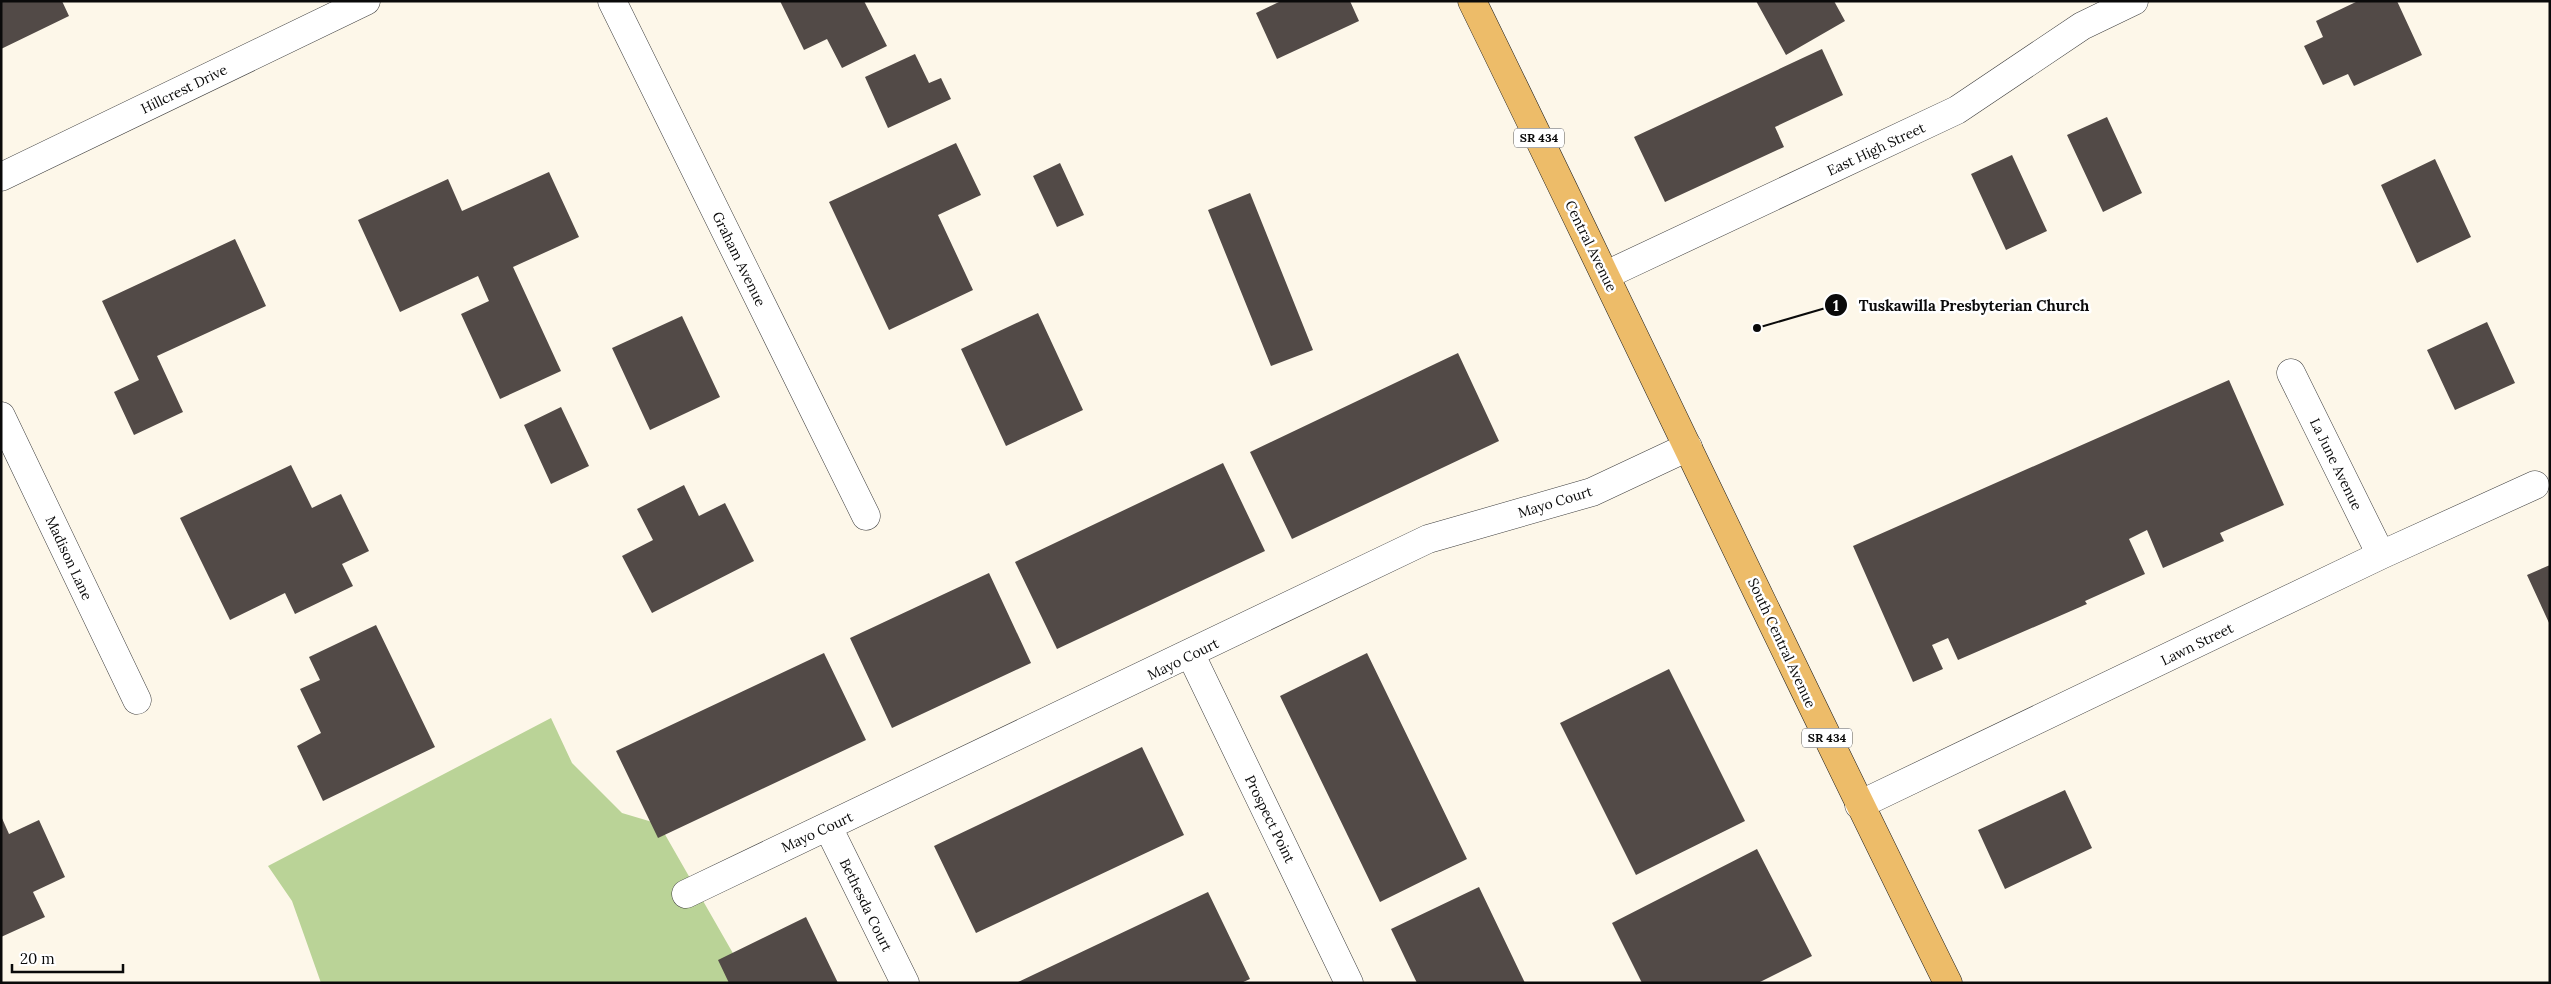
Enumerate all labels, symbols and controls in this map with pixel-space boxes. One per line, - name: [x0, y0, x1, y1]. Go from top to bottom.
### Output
- street label: Hillcrest Drive: [138, 60, 231, 118]
- street label: East High Street: [1824, 118, 1928, 180]
- road number: SR 434: [1514, 128, 1564, 148]
- street label: Central Avenue: [1561, 197, 1621, 295]
- street label: Graham Avenue: [708, 209, 770, 310]
- callout: Tuskawilla Presbyterian Church: [1824, 290, 2099, 320]
- text: 1: [1833, 296, 1839, 315]
- text: Tuskawilla Presbyterian Church: [1859, 296, 2090, 315]
- street label: La June Avenue: [2306, 415, 2366, 513]
- street label: Mayo Court: [1516, 482, 1595, 522]
- street label: Madison Lane: [42, 513, 97, 603]
- street label: South Central Avenue: [1744, 575, 1820, 711]
- street label: Lawn Street: [2158, 618, 2237, 669]
- street label: Mayo Court: [1144, 634, 1222, 684]
- road number: SR 434: [1802, 728, 1852, 748]
- street label: Prospect Point: [1241, 772, 1299, 866]
- street label: Mayo Court: [778, 807, 856, 856]
- street label: Bethesda Court: [836, 856, 897, 955]
- scale bar: [12, 942, 124, 974]
- text: 20 m: [20, 949, 55, 968]

